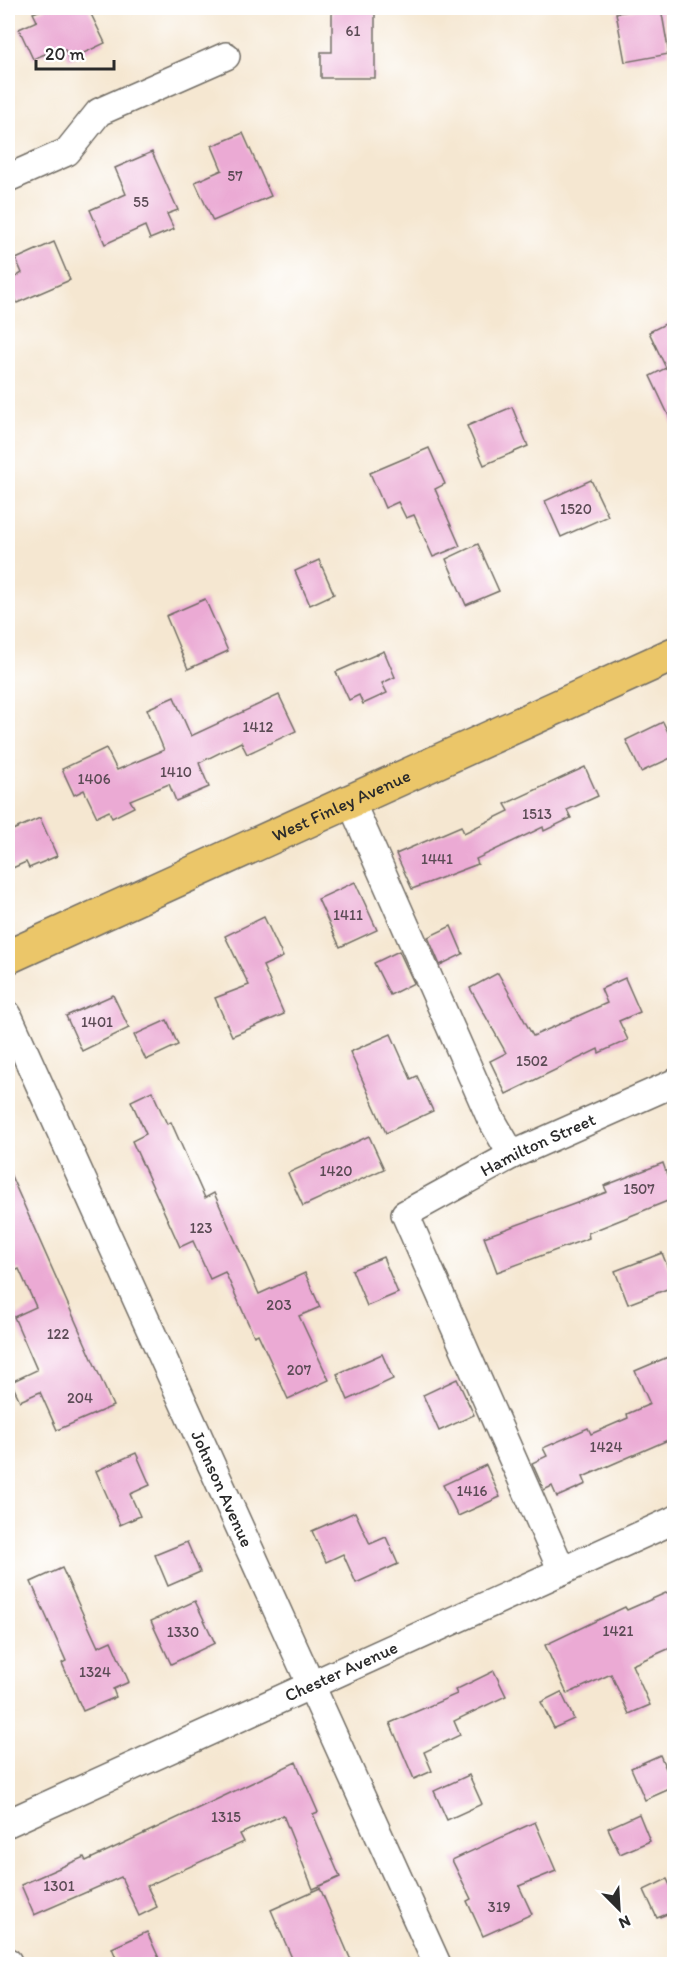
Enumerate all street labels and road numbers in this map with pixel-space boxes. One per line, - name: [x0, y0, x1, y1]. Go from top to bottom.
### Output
- street label: West Finley Avenue: [268, 764, 414, 846]
- street label: Hamilton Street: [476, 1108, 599, 1181]
- street label: Johnson Avenue: [186, 1427, 258, 1551]
- street label: Chester Avenue: [281, 1636, 401, 1707]

